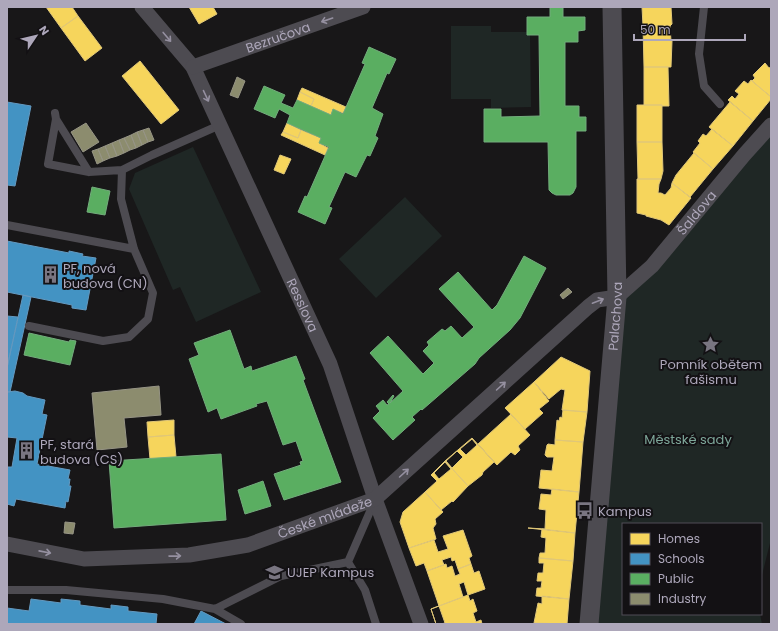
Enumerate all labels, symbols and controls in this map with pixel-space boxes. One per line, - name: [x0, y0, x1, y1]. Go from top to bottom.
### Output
- north arrow: [16, 16, 56, 56]
- scale bar: [634, 16, 745, 42]
- street label: Bezručova: [243, 17, 313, 57]
- one-way arrow: [320, 17, 333, 24]
- text: 50 m: [640, 21, 671, 38]
- text: N: [35, 22, 53, 38]
- one-way arrow: [162, 31, 171, 41]
- one-way arrow: [203, 90, 210, 102]
- street label: Šaldova: [672, 186, 720, 239]
- place label: PF, nová budova (CN): [63, 259, 148, 293]
- building icon: PF, nová budova (CN): [40, 265, 60, 285]
- street label: Resslova: [282, 275, 323, 335]
- street label: Palachova: [603, 282, 627, 351]
- one-way arrow: [592, 297, 604, 305]
- place icon: Pomník obětem fašismu: [701, 335, 721, 355]
- place label: Pomník obětem fašismu: [660, 355, 762, 389]
- one-way arrow: [495, 382, 505, 391]
- park label: Městské sady: [644, 430, 732, 449]
- place label: PF, stará budova (CS): [40, 435, 123, 469]
- building icon: PF, stará budova (CS): [17, 441, 37, 461]
- one-way arrow: [399, 469, 410, 478]
- street label: České mládeže: [275, 491, 375, 543]
- bus stop icon: Kampus: [575, 501, 595, 521]
- place label: Kampus: [598, 502, 652, 521]
- legend: [622, 523, 762, 615]
- text: Homes: [658, 530, 700, 547]
- one-way arrow: [38, 548, 51, 556]
- text: Schools: [658, 550, 705, 567]
- one-way arrow: [168, 552, 181, 560]
- school or university icon: UJEP Kampus: [264, 562, 284, 582]
- place label: UJEP Kampus: [287, 563, 374, 582]
- text: Public: [658, 570, 694, 587]
- text: Industry: [658, 590, 707, 607]

